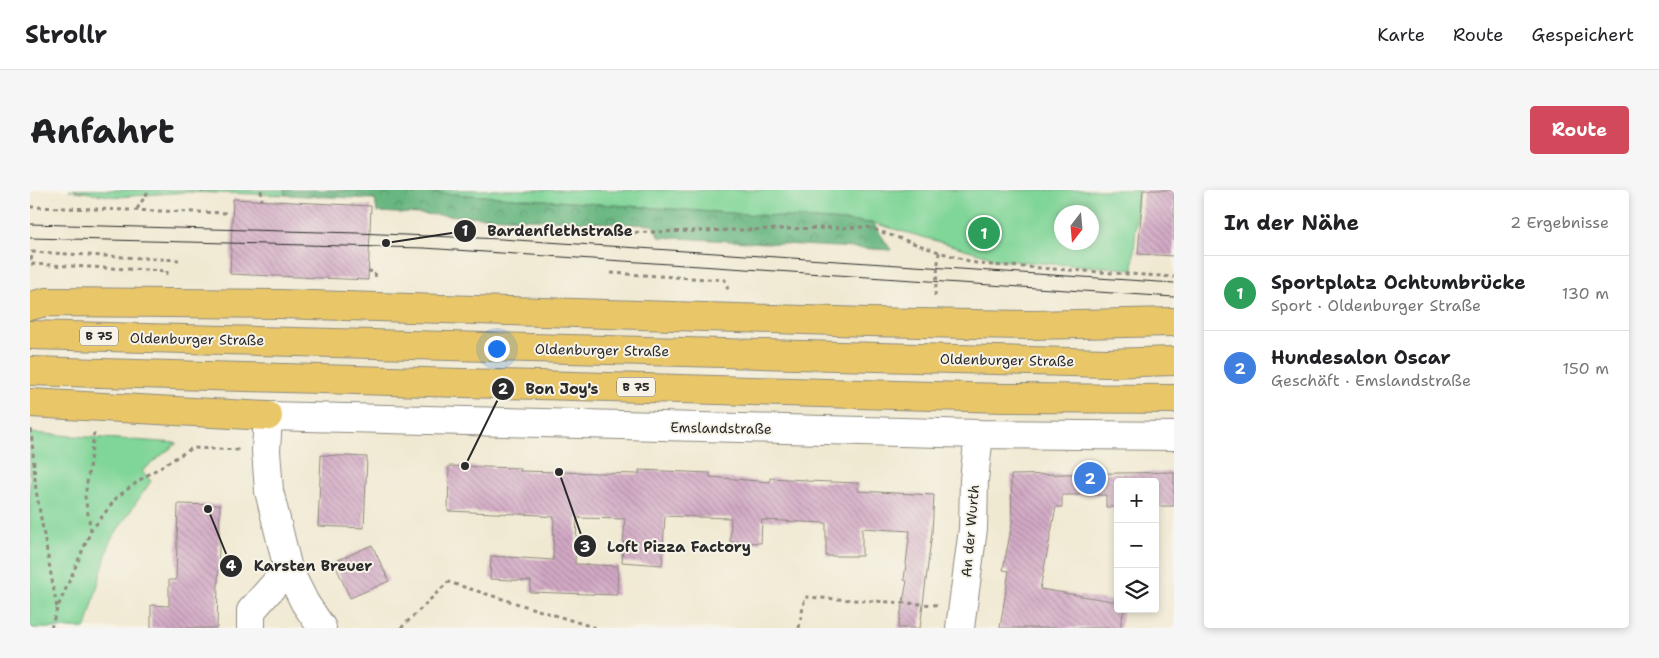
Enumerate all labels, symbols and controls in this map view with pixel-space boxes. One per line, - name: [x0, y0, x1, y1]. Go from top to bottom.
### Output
- text: Strollr: [25, 19, 107, 51]
- text: Karte: [1377, 23, 1425, 47]
- text: Route: [1453, 23, 1504, 47]
- text: Gespeichert: [1532, 23, 1634, 47]
- button: Route: [1530, 106, 1629, 154]
- text: Anfahrt: [30, 107, 174, 154]
- north arrow: [1054, 205, 1099, 250]
- text: In der Nähe: [1224, 209, 1359, 237]
- text: 2 Ergebnisse: [1510, 212, 1609, 233]
- pin: 1: [968, 214, 1000, 252]
- callout: Bardenflethstraße: [452, 216, 643, 246]
- text: 1: [462, 221, 469, 241]
- text: Bardenflethstraße: [487, 221, 633, 241]
- text: Sportplatz Ochtumbrücke: [1271, 270, 1526, 295]
- text: 1: [1236, 283, 1244, 304]
- text: 130 m: [1562, 283, 1609, 304]
- text: Sport · Oldenburger Straße: [1271, 295, 1481, 316]
- road number: B 75: [80, 326, 118, 346]
- street label: Oldenburger Straße: [130, 329, 264, 349]
- your location: [484, 336, 510, 362]
- street label: Oldenburger Straße: [535, 340, 669, 360]
- text: Hundesalon Oscar: [1271, 345, 1451, 370]
- street label: Oldenburger Straße: [940, 350, 1074, 370]
- text: 2: [1234, 358, 1246, 379]
- text: 150 m: [1562, 358, 1609, 379]
- text: Geschäft · Emslandstraße: [1271, 370, 1471, 391]
- callout: Bon Joy's: [490, 374, 608, 404]
- road number: B 75: [617, 378, 655, 396]
- text: 2: [498, 379, 509, 399]
- text: Bon Joy's: [525, 379, 599, 399]
- street label: Emslandstraße: [670, 418, 772, 438]
- pin: 2: [1074, 459, 1106, 497]
- map controls: [1114, 478, 1159, 613]
- button: +: [1114, 478, 1159, 523]
- street label: An der Wurth: [957, 484, 983, 578]
- button: −: [1114, 523, 1159, 568]
- callout: Loft Pizza Factory: [572, 531, 761, 561]
- text: 3: [580, 537, 590, 557]
- text: Loft Pizza Factory: [607, 537, 751, 557]
- callout: Karsten Breuer: [219, 551, 382, 581]
- text: 4: [226, 556, 237, 576]
- text: Karsten Breuer: [254, 556, 372, 576]
- button: layers: [1114, 568, 1159, 613]

